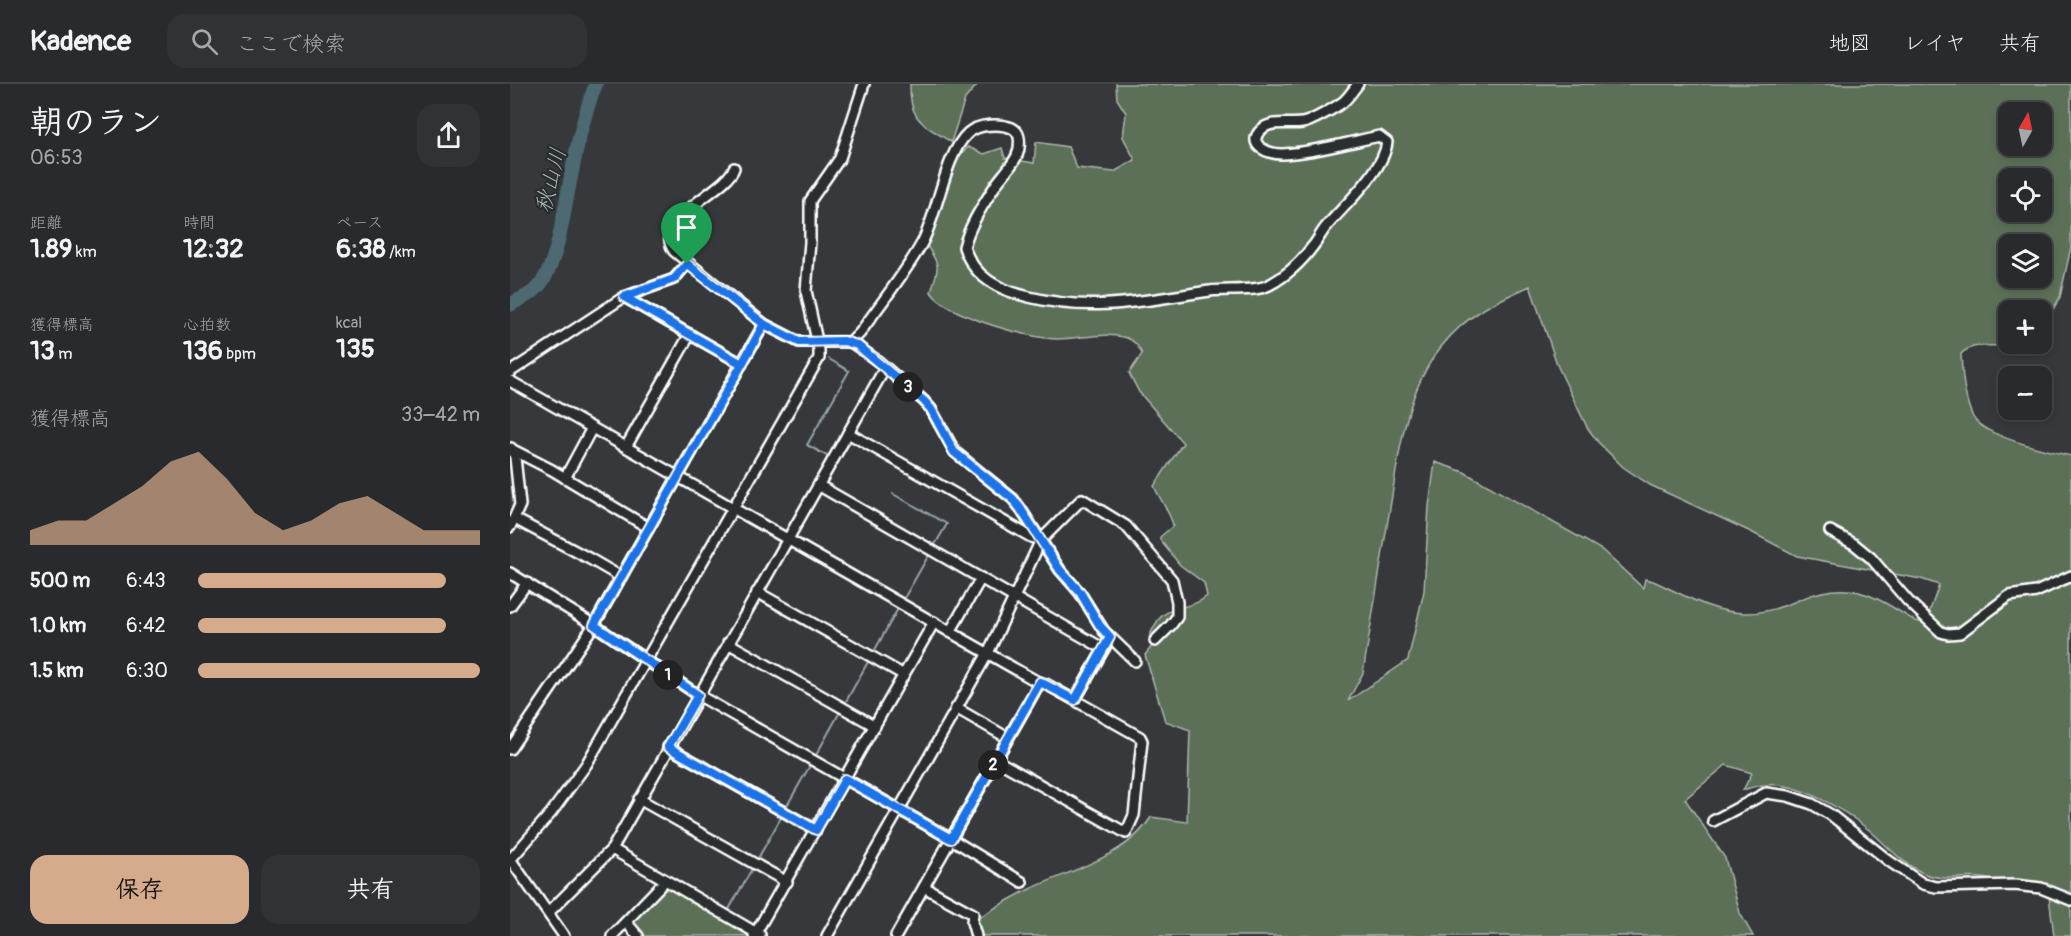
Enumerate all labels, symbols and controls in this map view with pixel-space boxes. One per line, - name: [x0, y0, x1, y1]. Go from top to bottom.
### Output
- search box: [167, 14, 587, 68]
- text: Kadence: [30, 24, 131, 59]
- icon: search: [188, 25, 221, 58]
- text: ここで検索: [236, 30, 346, 58]
- text: 地図: [1829, 30, 1871, 57]
- text: レイヤ: [1904, 30, 1966, 57]
- text: 共有: [1999, 30, 2041, 57]
- text: 朝のラン: [30, 102, 162, 143]
- north arrow: [1998, 102, 2052, 156]
- map controls: [1998, 102, 2052, 420]
- button: share: [417, 104, 480, 167]
- text: 06:53: [30, 145, 83, 170]
- water label: 秋山川: [529, 145, 573, 216]
- button: locate: [1998, 168, 2052, 222]
- pin: [661, 202, 712, 264]
- icon: arrive: [670, 211, 703, 244]
- text: 距離: [30, 213, 62, 233]
- text: 時間: [183, 213, 215, 233]
- text: ペース: [336, 213, 383, 233]
- text: 1.89: [30, 233, 72, 265]
- text: 12:32: [183, 233, 244, 265]
- text: 6:38: [336, 233, 386, 265]
- button: layers: [1998, 234, 2052, 288]
- text: km: [72, 242, 97, 262]
- text: /km: [386, 242, 416, 262]
- button: +: [1998, 300, 2052, 354]
- text: kcal: [336, 313, 362, 333]
- text: 獲得標高: [30, 315, 94, 335]
- text: 心拍数: [183, 315, 231, 335]
- text: 135: [336, 333, 375, 365]
- text: 13: [30, 335, 55, 367]
- text: 136: [183, 335, 223, 367]
- text: m: [55, 344, 72, 364]
- text: bpm: [223, 344, 256, 364]
- button: −: [1998, 366, 2052, 420]
- pin: 3: [893, 372, 923, 402]
- text: 3: [904, 377, 912, 397]
- text: 33–42 m: [401, 402, 480, 427]
- text: 獲得標高: [30, 406, 110, 431]
- text: 500 m: [30, 568, 90, 593]
- text: 6:43: [126, 568, 166, 593]
- text: 1.0 km: [30, 613, 86, 638]
- text: 6:42: [126, 613, 166, 638]
- text: 1.5 km: [30, 658, 83, 683]
- text: 6:30: [126, 658, 168, 683]
- pin: 1: [653, 660, 683, 690]
- text: 1: [665, 665, 671, 685]
- pin: 2: [978, 750, 1008, 780]
- text: 2: [989, 755, 997, 775]
- button: 保存: [30, 855, 249, 924]
- button: 共有: [261, 855, 480, 924]

